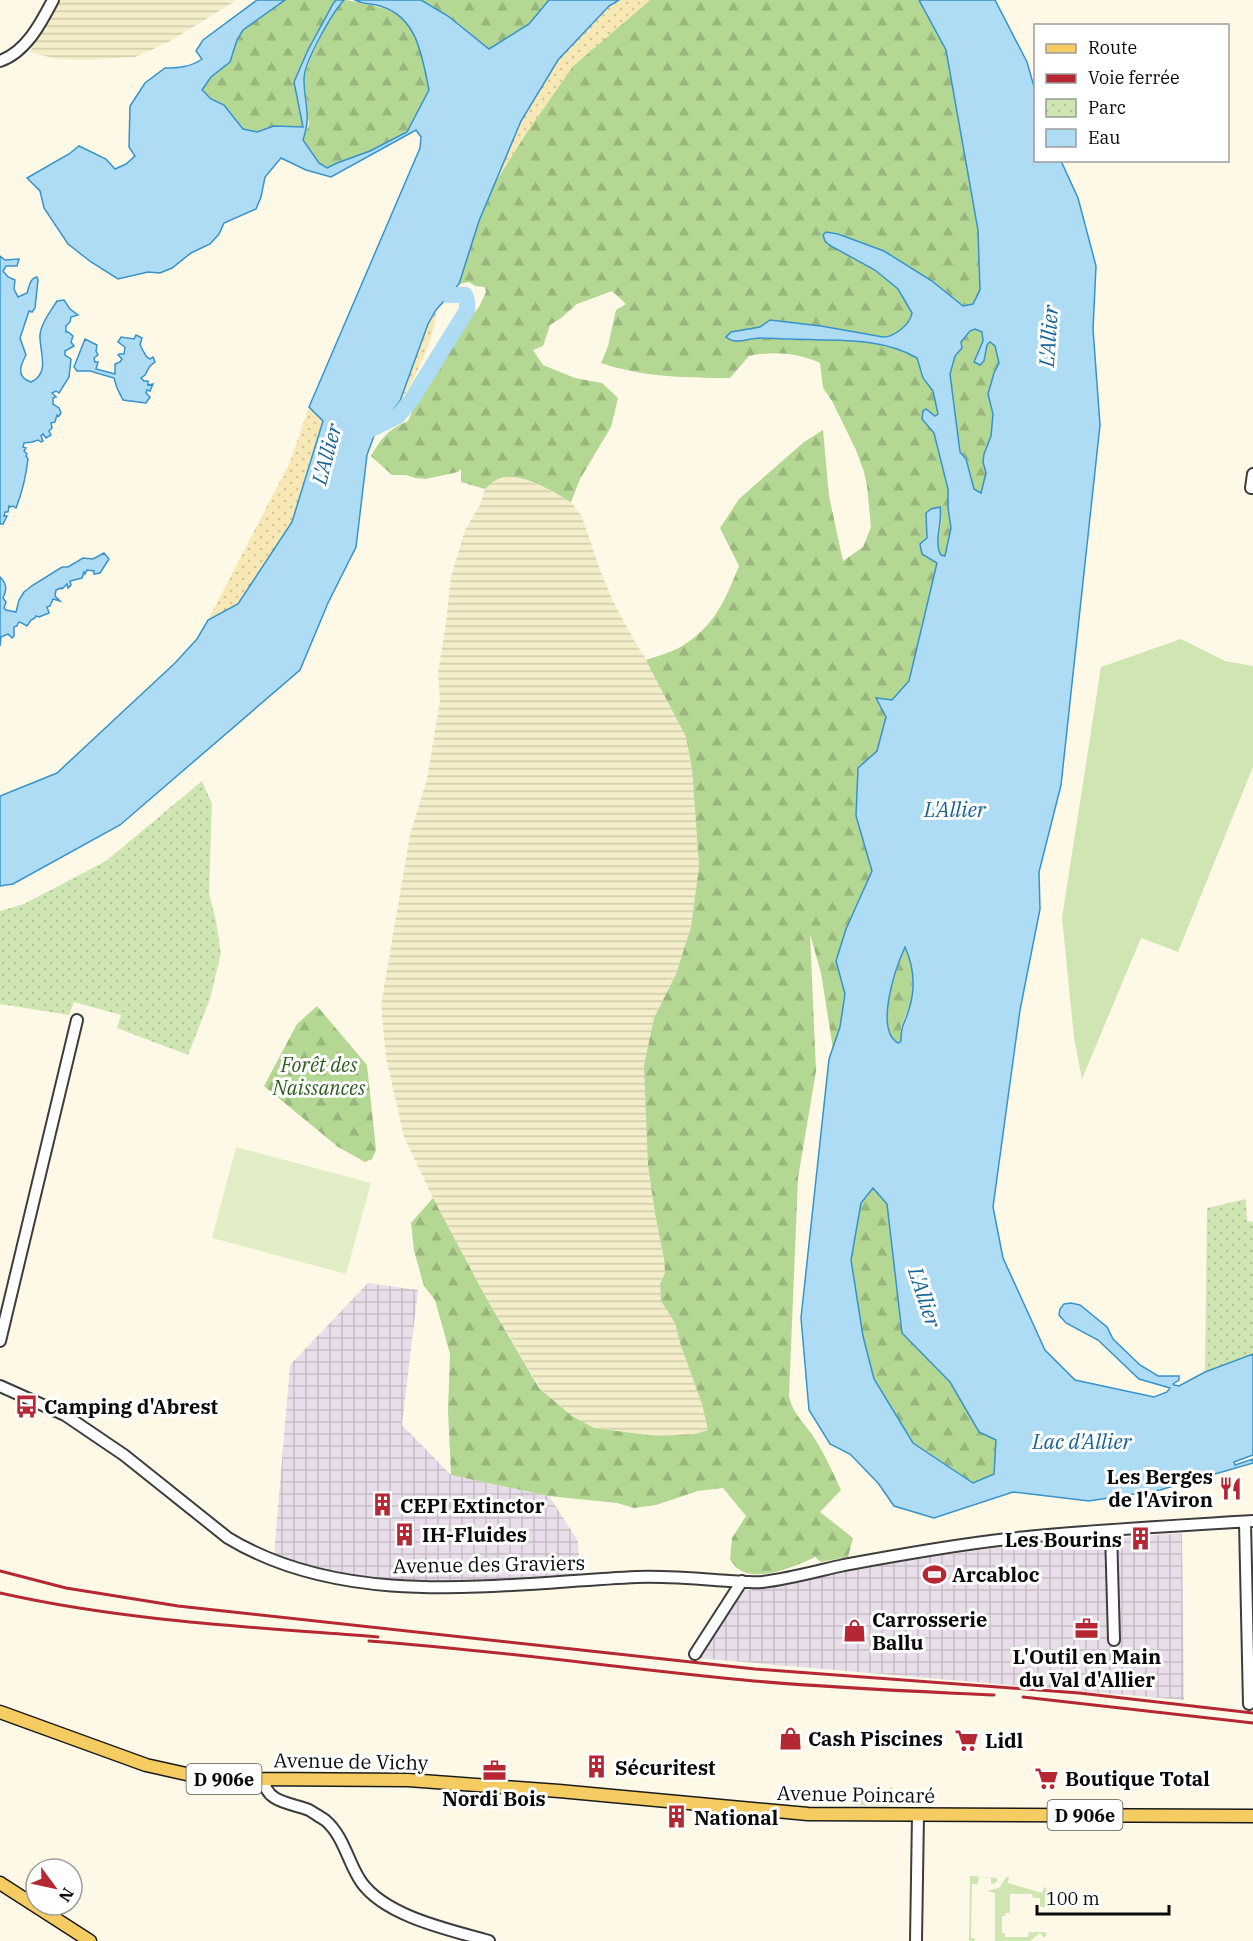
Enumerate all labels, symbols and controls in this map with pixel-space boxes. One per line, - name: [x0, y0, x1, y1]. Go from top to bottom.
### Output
- legend: [1034, 24, 1229, 162]
- text: Route: [1088, 36, 1137, 59]
- text: Voie ferrée: [1088, 66, 1180, 89]
- text: Parc: [1088, 96, 1126, 119]
- text: Eau: [1088, 126, 1120, 149]
- water label: L'Allier: [1032, 303, 1064, 369]
- water label: L'Allier: [304, 420, 348, 489]
- water label: L'Allier: [923, 795, 987, 823]
- park label: Forêt des Naissances: [272, 1051, 366, 1101]
- water label: L'Allier: [902, 1262, 948, 1332]
- bus stop icon: Camping d'Abrest: [13, 1393, 39, 1419]
- place label: Camping d'Abrest: [44, 1393, 218, 1420]
- water label: Lac d'Allier: [1031, 1427, 1133, 1455]
- place label: Les Berges de l'Aviron: [1107, 1463, 1213, 1513]
- restaurant icon: Les Berges de l'Aviron: [1218, 1475, 1244, 1501]
- building icon: CEPI Extinctor: [369, 1492, 395, 1518]
- place label: CEPI Extinctor: [400, 1492, 545, 1519]
- building icon: IH-Fluides: [391, 1521, 417, 1547]
- place label: IH-Fluides: [422, 1521, 527, 1548]
- place label: Les Bourins: [1005, 1526, 1122, 1553]
- building icon: Les Bourins: [1127, 1526, 1153, 1552]
- street label: Avenue des Graviers: [393, 1549, 585, 1579]
- sports icon: Arcabloc: [921, 1561, 947, 1587]
- place label: Arcabloc: [952, 1561, 1040, 1588]
- place label: Carrosserie Ballu: [872, 1606, 987, 1656]
- office icon: L'Outil en Main du Val d'Allier: [1074, 1616, 1100, 1642]
- shop icon: Carrosserie Ballu: [841, 1618, 867, 1644]
- place label: L'Outil en Main du Val d'Allier: [1013, 1643, 1161, 1693]
- shop icon: Cash Piscines: [777, 1725, 803, 1751]
- place label: Cash Piscines: [808, 1725, 943, 1752]
- supermarket icon: Lidl: [954, 1727, 980, 1753]
- place label: Lidl: [985, 1727, 1023, 1754]
- street label: Avenue de Vichy: [273, 1746, 429, 1776]
- building icon: Sécuritest: [584, 1754, 610, 1780]
- place label: Sécuritest: [615, 1754, 716, 1781]
- office icon: Nordi Bois: [481, 1758, 507, 1784]
- road number: D 906e: [186, 1764, 262, 1794]
- supermarket icon: Boutique Total: [1034, 1765, 1060, 1791]
- place label: Boutique Total: [1065, 1765, 1210, 1792]
- street label: Avenue Poincaré: [777, 1779, 935, 1809]
- place label: Nordi Bois: [442, 1785, 546, 1812]
- road number: D 906e: [1048, 1800, 1122, 1830]
- building icon: National: [663, 1804, 689, 1830]
- place label: National: [694, 1804, 778, 1831]
- north arrow: [24, 1857, 84, 1917]
- scale bar: [1037, 1878, 1169, 1916]
- text: N: [55, 1884, 78, 1906]
- text: 100 m: [1046, 1887, 1100, 1910]

